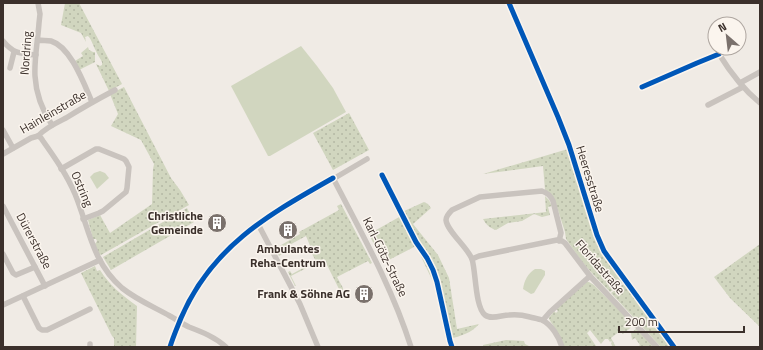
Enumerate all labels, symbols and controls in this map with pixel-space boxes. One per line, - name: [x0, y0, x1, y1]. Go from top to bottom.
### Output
- north arrow: [707, 16, 747, 56]
- text: N: [715, 18, 729, 36]
- street label: Nordring: [14, 30, 37, 76]
- street label: Hainleinstraße: [16, 85, 90, 138]
- street label: Heeresstraße: [571, 143, 610, 215]
- street label: Ostring: [66, 168, 98, 210]
- place label: Christliche Gemeinde: [148, 206, 203, 239]
- street label: Dürerstraße: [12, 209, 57, 272]
- building icon: Christliche Gemeinde: [206, 212, 228, 234]
- street label: Karl-Götz-Straße: [358, 214, 413, 300]
- building icon: Ambulantes Reha-Centrum: [277, 219, 299, 241]
- street label: Floridastraße: [571, 235, 630, 298]
- place label: Ambulantes Reha-Centrum: [250, 239, 326, 272]
- building icon: Frank & Söhne AG: [353, 283, 375, 305]
- place label: Frank & Söhne AG: [257, 284, 350, 303]
- scale bar: [619, 308, 744, 334]
- text: 200 m: [625, 312, 658, 331]

